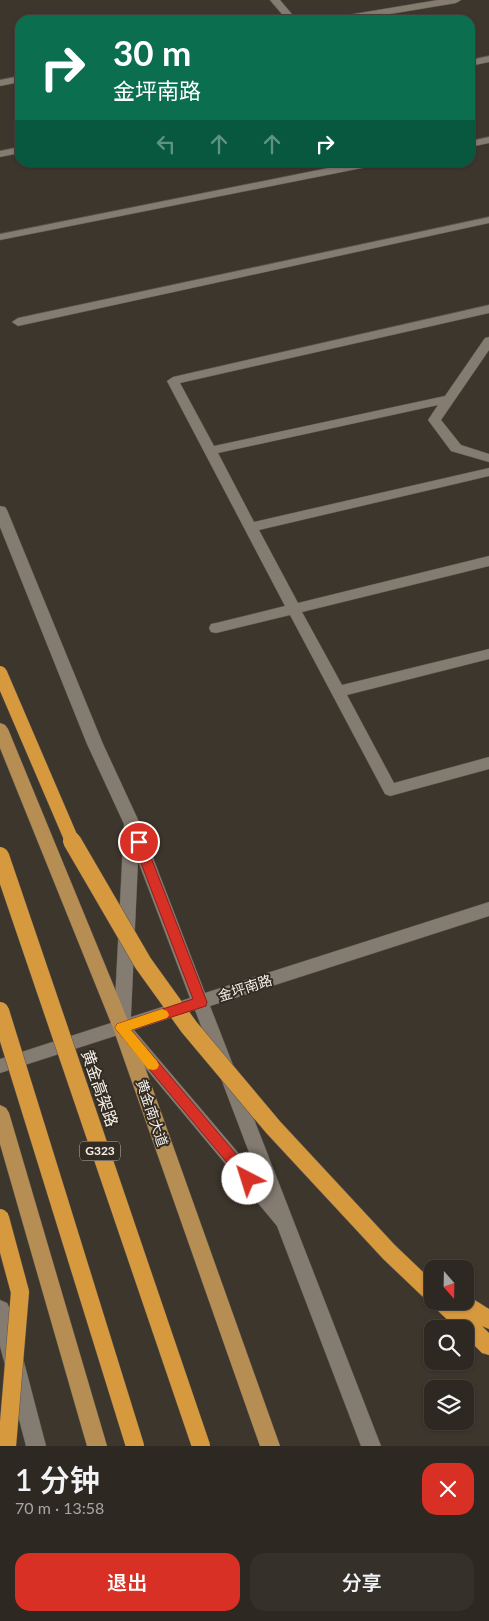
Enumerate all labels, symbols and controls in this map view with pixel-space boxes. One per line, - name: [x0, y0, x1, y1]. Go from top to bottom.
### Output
- text: 30 m: [113, 31, 191, 73]
- icon: right: [30, 35, 95, 100]
- text: 金坪南路: [113, 77, 201, 104]
- icon: left: [152, 130, 180, 158]
- icon: ahead: [205, 130, 233, 158]
- icon: ahead: [258, 130, 286, 158]
- icon: right: [311, 130, 339, 158]
- pin: [118, 821, 160, 863]
- icon: arrive: [125, 828, 153, 856]
- street label: 金坪南路: [216, 971, 274, 1004]
- street label: 黄金高架路: [78, 1047, 122, 1129]
- street label: 黄金南大道: [133, 1077, 172, 1149]
- road number: G323: [80, 1142, 120, 1160]
- position arrow: [221, 1152, 273, 1204]
- north arrow: [424, 1260, 474, 1310]
- map controls: [424, 1260, 474, 1430]
- button: search: [424, 1320, 474, 1370]
- button: layers: [424, 1380, 474, 1430]
- text: 1 分钟: [15, 1461, 100, 1497]
- button: close: [422, 1463, 474, 1515]
- text: 70 m · 13:58: [15, 1498, 104, 1517]
- button: 退出: [15, 1553, 240, 1611]
- button: 分享: [250, 1553, 474, 1611]

